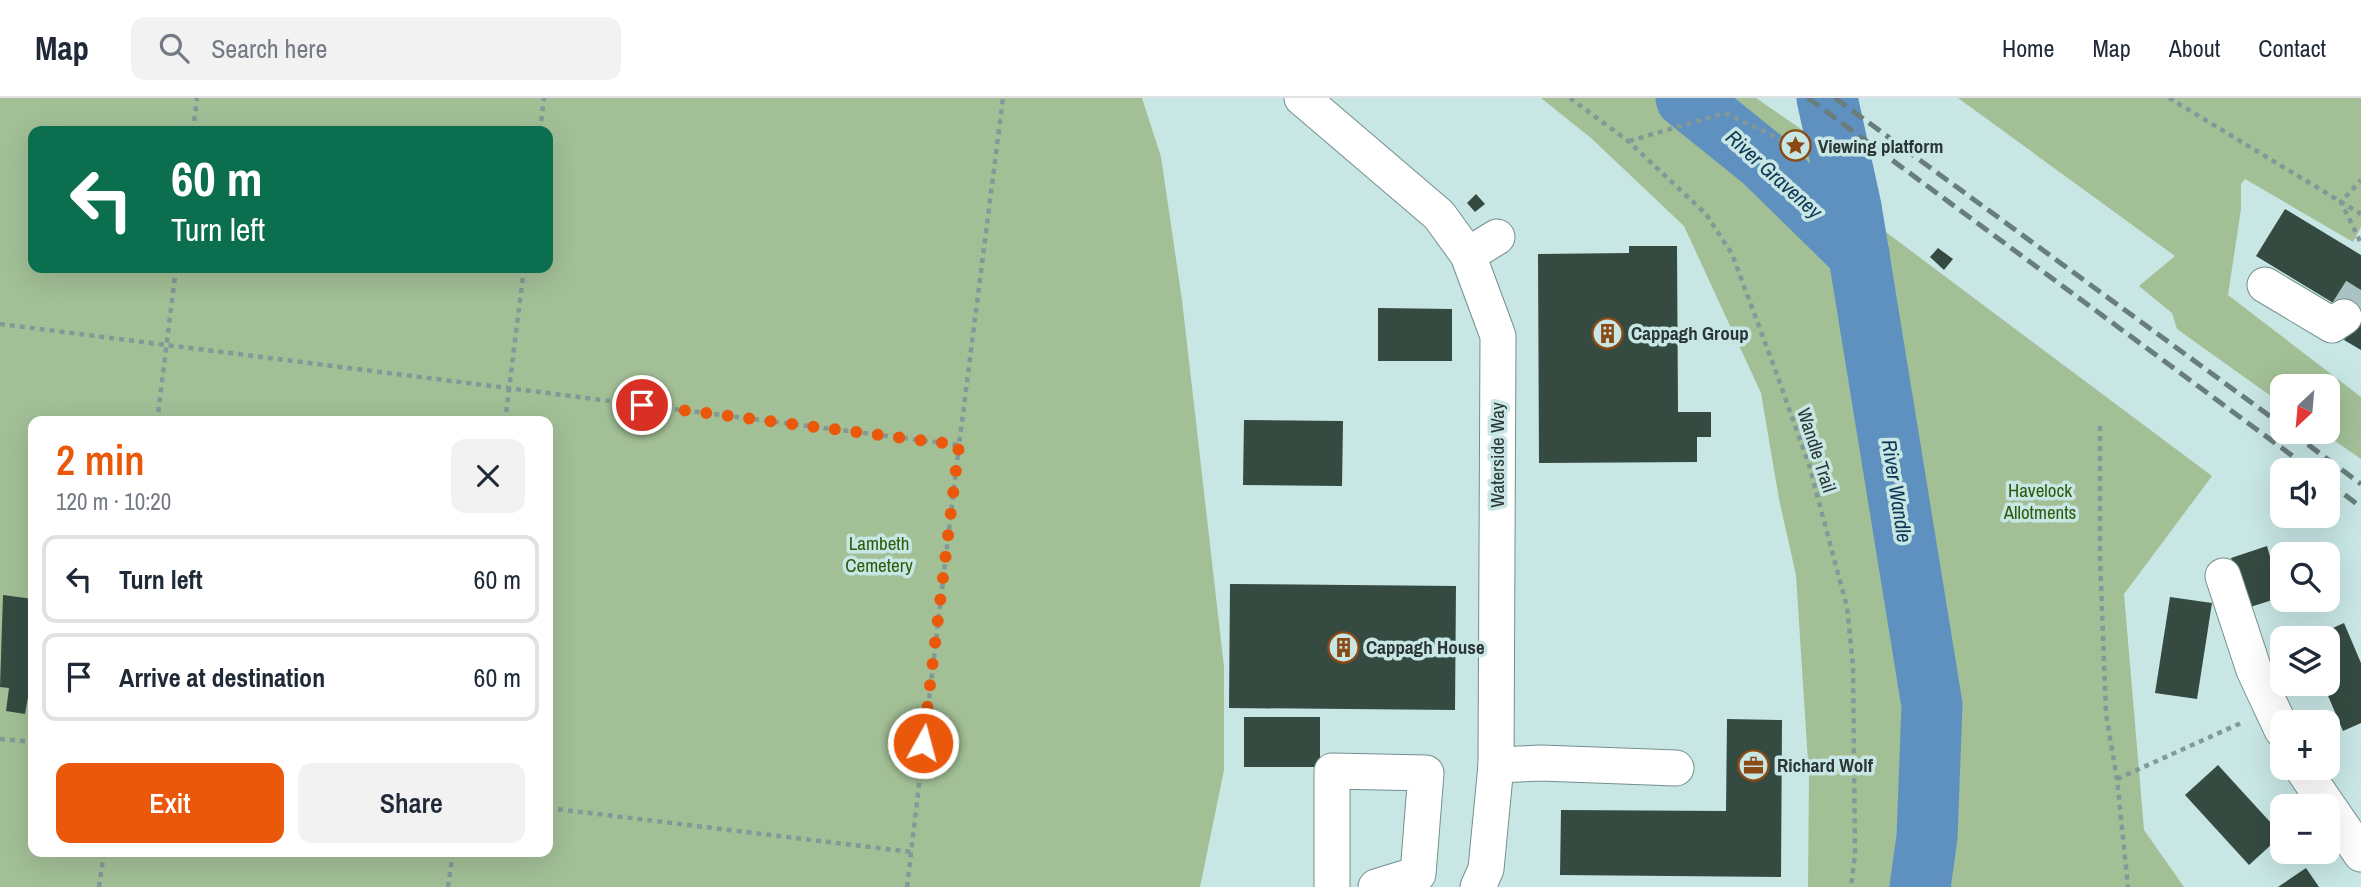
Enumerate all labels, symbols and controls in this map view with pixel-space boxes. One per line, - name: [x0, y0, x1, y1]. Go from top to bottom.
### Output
- search box: [131, 17, 621, 80]
- text: Map: [35, 26, 89, 70]
- icon: search: [155, 29, 193, 67]
- text: Search here: [211, 31, 327, 66]
- text: Home: [2002, 32, 2054, 64]
- text: Map: [2092, 32, 2131, 64]
- text: About: [2169, 32, 2220, 64]
- text: Contact: [2258, 32, 2326, 64]
- water label: River Graveney: [1719, 123, 1830, 226]
- place icon: Viewing platform: [1778, 129, 1812, 163]
- place label: Viewing platform: [1818, 133, 1943, 159]
- text: 60 m: [171, 145, 263, 211]
- icon: left: [56, 154, 147, 245]
- text: Turn left: [171, 208, 265, 251]
- building icon: Cappagh Group: [1591, 316, 1625, 350]
- place label: Cappagh Group: [1631, 320, 1749, 346]
- north arrow: [2270, 374, 2340, 444]
- map controls: [2270, 374, 2340, 864]
- pin: [612, 375, 672, 435]
- icon: arrive: [623, 386, 661, 424]
- street label: Waterside Way: [1484, 402, 1510, 508]
- street label: Wandle Trail: [1791, 405, 1843, 495]
- text: 2 min: [56, 432, 145, 488]
- water label: River Wandle: [1875, 437, 1919, 545]
- button: close: [451, 439, 525, 513]
- button: sound: [2270, 458, 2340, 528]
- park label: Havelock Allotments: [2003, 477, 2077, 525]
- text: 120 m · 10:20: [56, 486, 171, 517]
- park label: Lambeth Cemetery: [845, 530, 913, 578]
- button: search: [2270, 542, 2340, 612]
- icon: left: [60, 560, 98, 598]
- text: Turn left: [119, 562, 203, 597]
- text: 60 m: [474, 562, 521, 597]
- button: layers: [2270, 626, 2340, 696]
- building icon: Cappagh House: [1326, 630, 1360, 664]
- place label: Cappagh House: [1366, 634, 1485, 660]
- icon: arrive: [60, 658, 98, 696]
- text: Arrive at destination: [119, 660, 325, 695]
- text: 60 m: [474, 660, 521, 695]
- position arrow: [886, 706, 960, 780]
- button: +: [2270, 710, 2340, 780]
- office icon: Richard Wolf: [1737, 748, 1771, 782]
- place label: Richard Wolf: [1777, 752, 1874, 778]
- button: Exit: [56, 763, 284, 843]
- button: Share: [298, 763, 525, 843]
- button: −: [2270, 794, 2340, 864]

